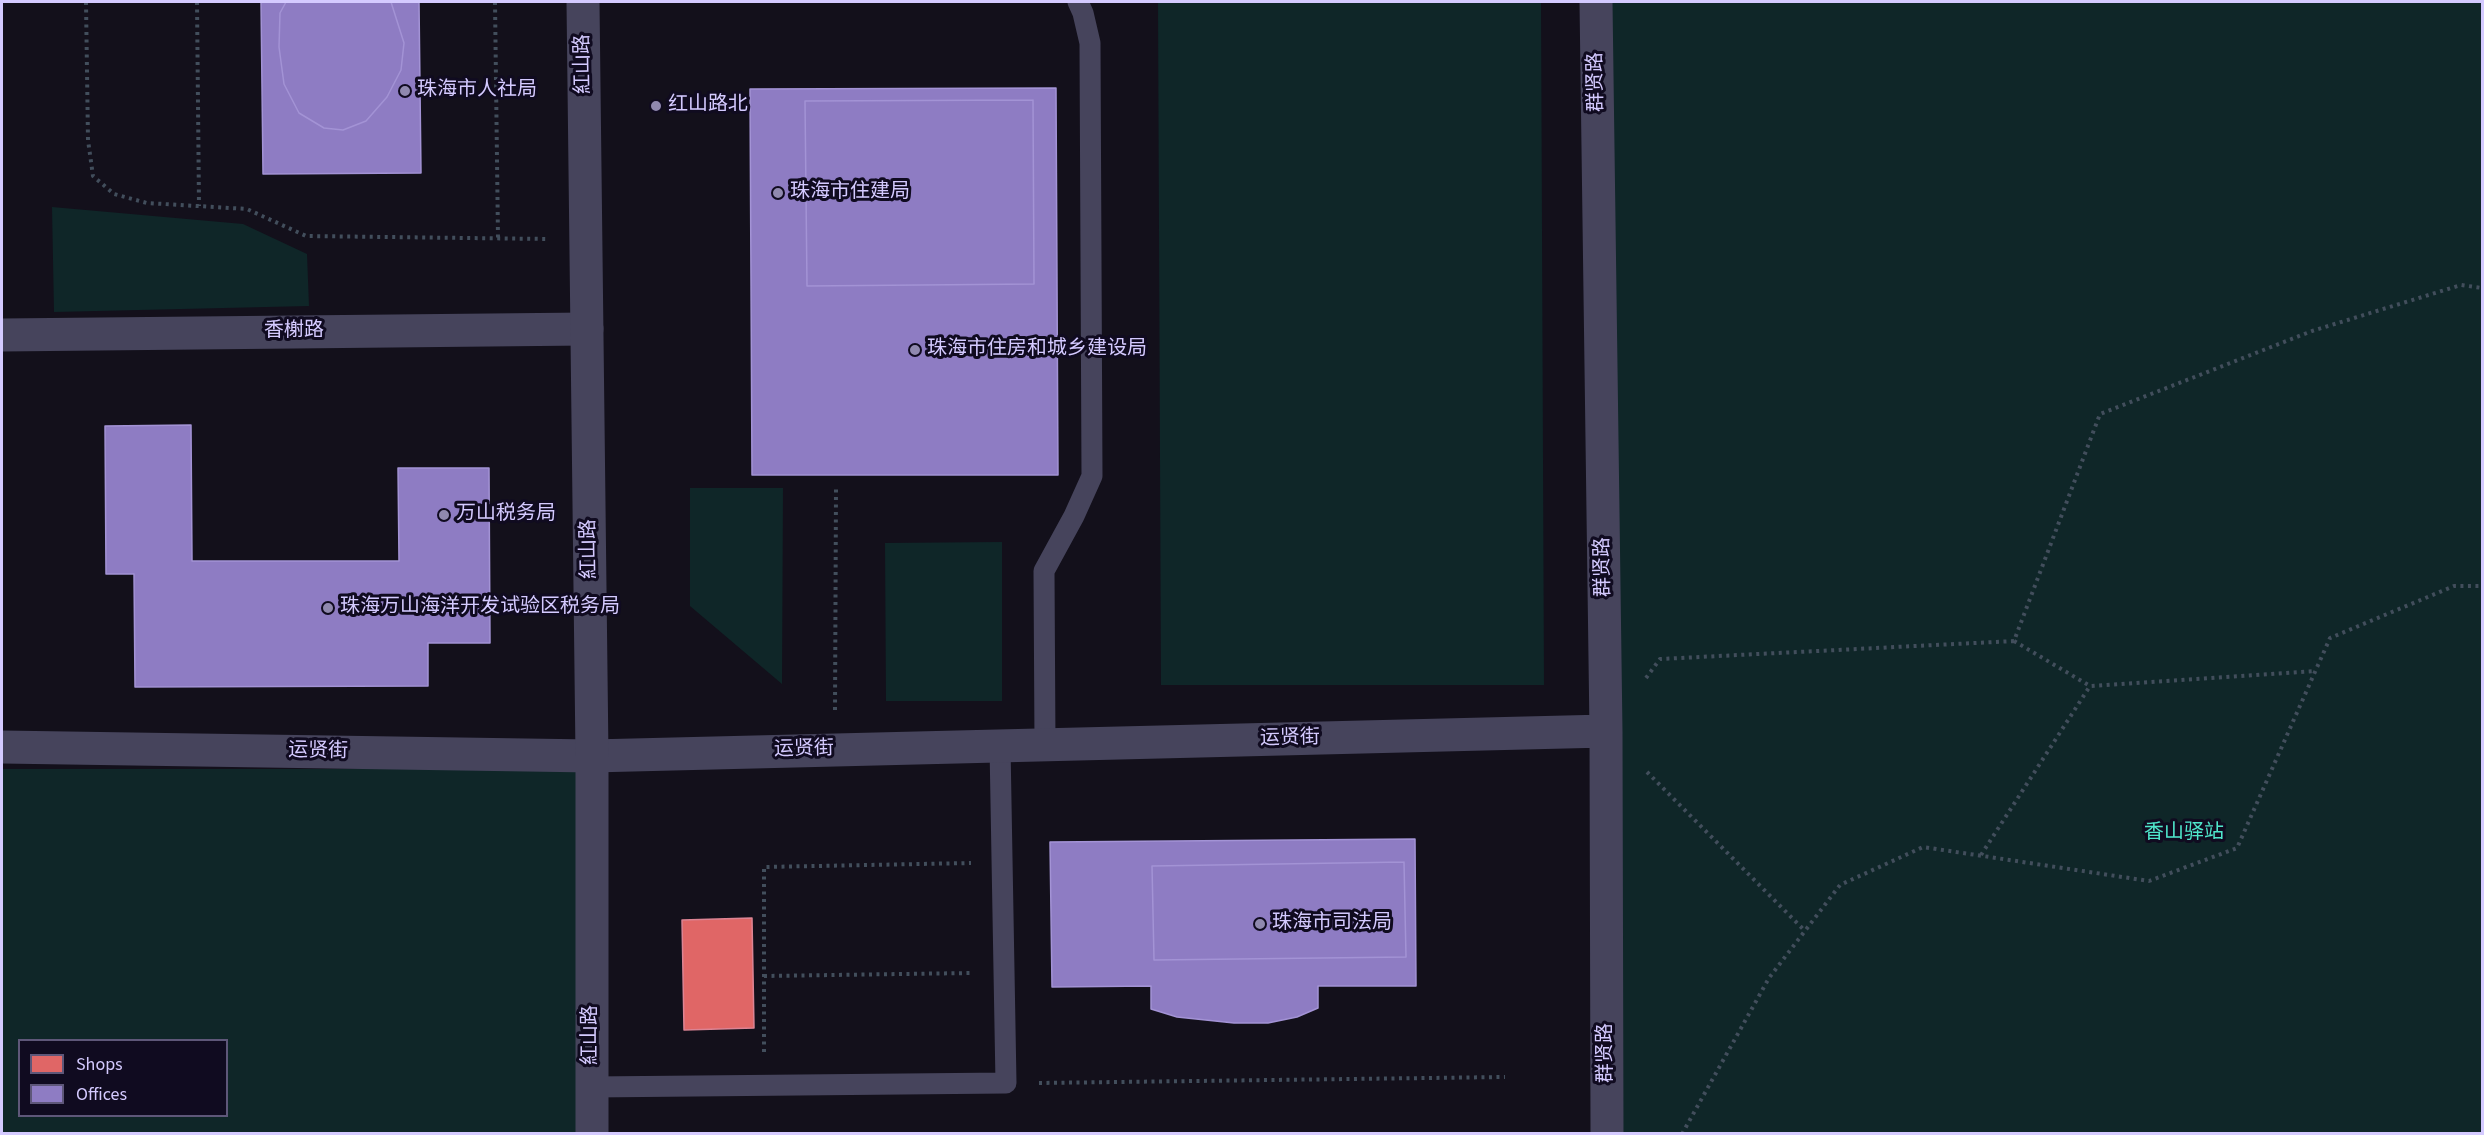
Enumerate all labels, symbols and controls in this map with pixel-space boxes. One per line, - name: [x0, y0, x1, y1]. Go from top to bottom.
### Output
- street label: 紅山路: [571, 34, 597, 94]
- street label: 群贤路: [1584, 52, 1610, 112]
- place label: 珠海市人社局: [417, 79, 537, 103]
- marker: 珠海市人社局: [398, 84, 412, 98]
- place label: 红山路北: [668, 94, 748, 118]
- marker: 红山路北: [649, 99, 663, 113]
- place label: 珠海市住建局: [790, 181, 910, 205]
- marker: 珠海市住建局: [771, 186, 785, 200]
- street label: 香榭路: [264, 320, 324, 344]
- place label: 珠海市住房和城乡建设局: [927, 338, 1147, 362]
- marker: 珠海市住房和城乡建设局: [908, 343, 922, 357]
- place label: 万山税务局: [456, 503, 556, 527]
- marker: 万山税务局: [437, 508, 451, 522]
- street label: 紅山路: [577, 519, 603, 579]
- street label: 群贤路: [1591, 537, 1617, 597]
- place label: 珠海万山海洋开发试验区税务局: [340, 596, 620, 620]
- marker: 珠海万山海洋开发试验区税务局: [321, 601, 335, 615]
- street label: 运贤街: [1260, 726, 1320, 752]
- street label: 运贤街: [774, 737, 834, 763]
- street label: 运贤街: [288, 739, 348, 765]
- park label: 香山驿站: [2144, 822, 2224, 846]
- place label: 珠海市司法局: [1272, 912, 1392, 936]
- marker: 珠海市司法局: [1253, 917, 1267, 931]
- street label: 紅山路: [580, 1005, 604, 1065]
- street label: 群贤路: [1595, 1023, 1619, 1083]
- legend: [18, 1039, 228, 1117]
- text: Shops: [76, 1052, 123, 1077]
- text: Offices: [76, 1082, 127, 1107]

